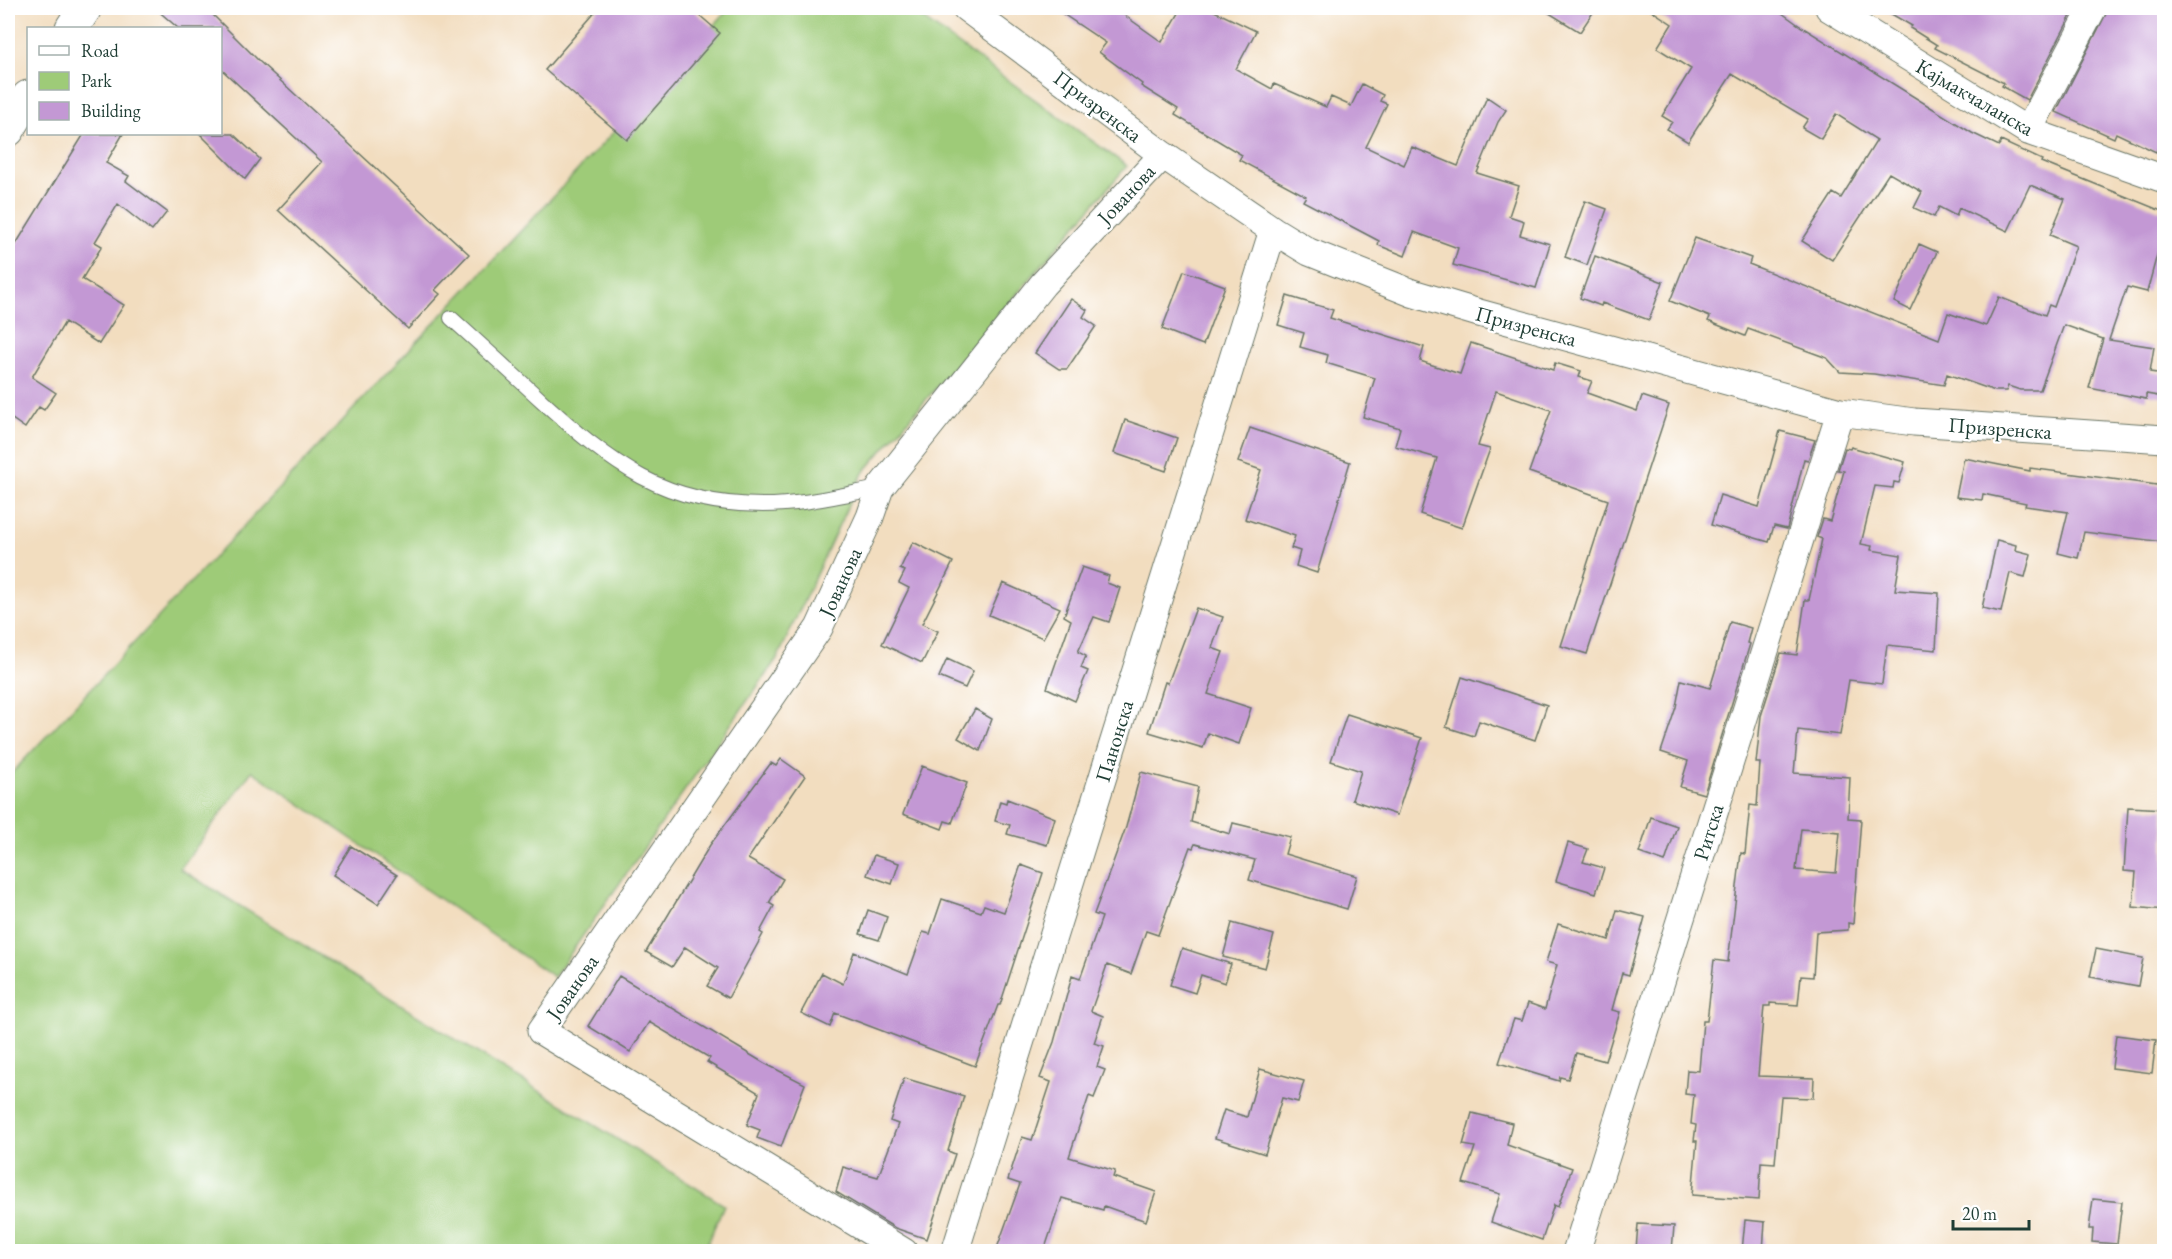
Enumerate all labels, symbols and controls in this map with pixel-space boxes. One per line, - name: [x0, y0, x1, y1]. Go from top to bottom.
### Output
- legend: [27, 27, 222, 135]
- text: Road: [81, 39, 120, 62]
- street label: Кајмакчаланска: [1911, 52, 2039, 142]
- street label: Призренска: [1048, 64, 1148, 148]
- text: Park: [81, 69, 112, 92]
- text: Building: [81, 99, 141, 122]
- street label: Јованова: [1090, 157, 1161, 232]
- street label: Призренска: [1472, 300, 1580, 353]
- street label: Призренска: [1947, 411, 2053, 445]
- street label: Јованова: [811, 542, 868, 623]
- street label: Панонска: [1089, 696, 1139, 785]
- street label: Ритска: [1687, 800, 1730, 864]
- street label: Јованова: [539, 949, 604, 1026]
- scale bar: [1953, 1193, 2030, 1231]
- text: 20 m: [1962, 1202, 1997, 1225]

